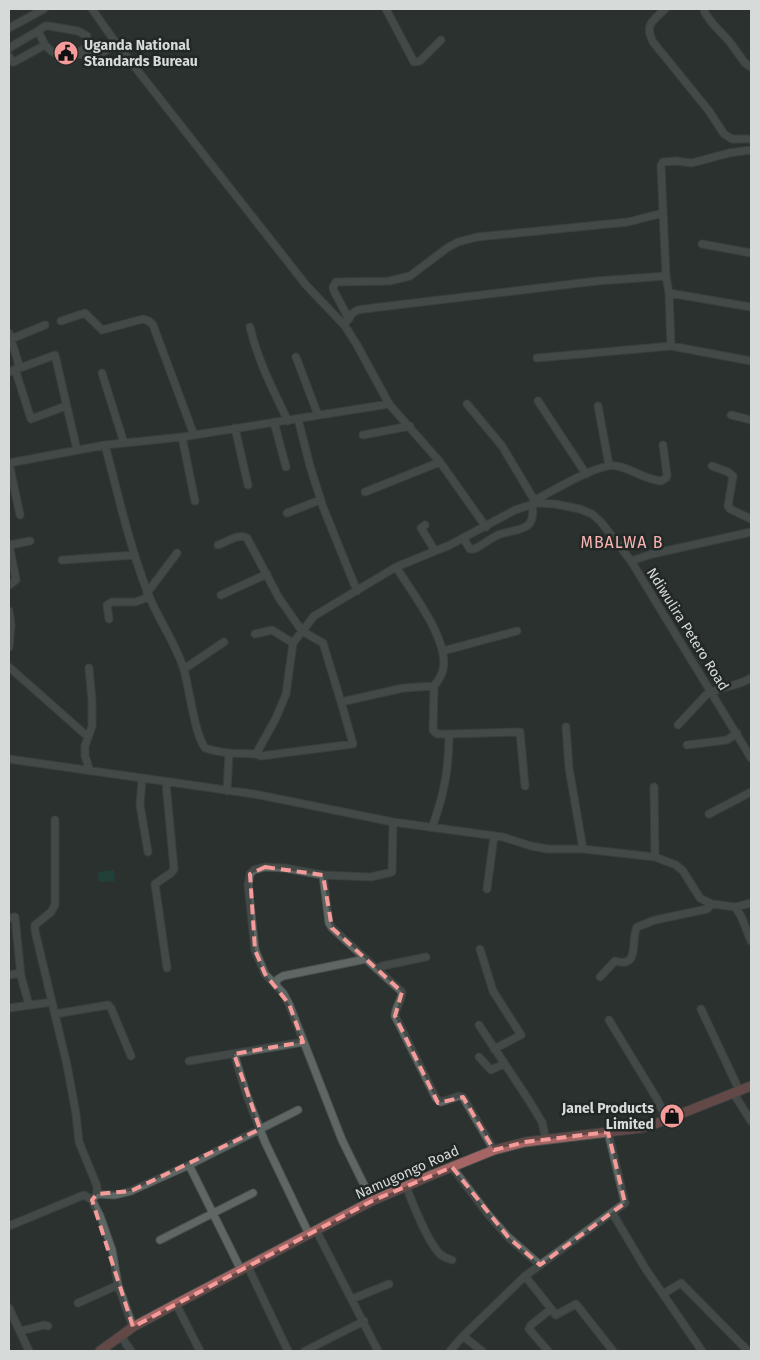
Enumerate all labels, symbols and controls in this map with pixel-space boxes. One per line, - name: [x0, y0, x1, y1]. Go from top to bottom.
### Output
- place label: Uganda National Standards Bureau: [84, 37, 198, 70]
- public building icon: Uganda National Standards Bureau: [53, 40, 79, 66]
- district label: MBALWA B: [581, 533, 663, 552]
- street label: Ndiwulira Petero Road: [643, 565, 732, 694]
- place label: Janel Products Limited: [561, 1100, 654, 1133]
- shop icon: Janel Products Limited: [659, 1103, 685, 1129]
- street label: Namugongo Road: [353, 1142, 462, 1203]

